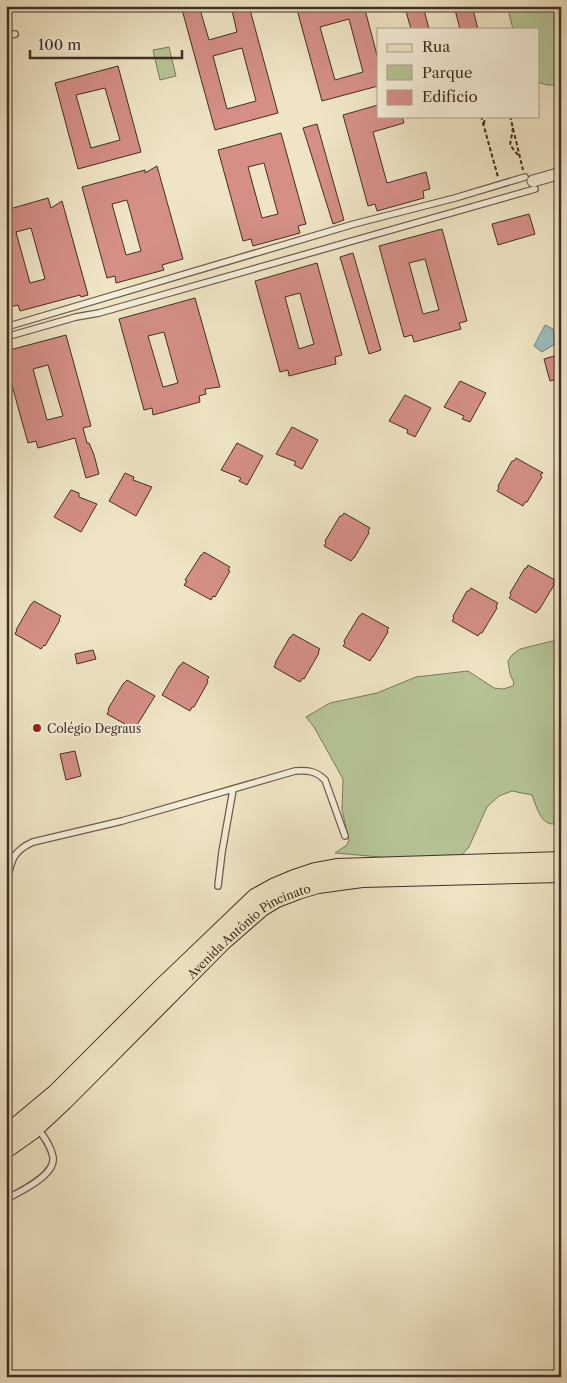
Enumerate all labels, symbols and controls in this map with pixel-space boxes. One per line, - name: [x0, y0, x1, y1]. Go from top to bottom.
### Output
- scale bar: [30, 28, 182, 60]
- legend: [377, 28, 540, 118]
- text: 100 m: [38, 35, 81, 54]
- text: Rua: [422, 37, 450, 56]
- text: Parque: [422, 63, 472, 82]
- text: Edifício: [422, 87, 478, 106]
- place label: Colégio Degraus: [47, 721, 141, 736]
- marker: Colégio Degraus: [31, 722, 43, 734]
- street label: Avenida Antônio Pincinato: [183, 880, 312, 982]

